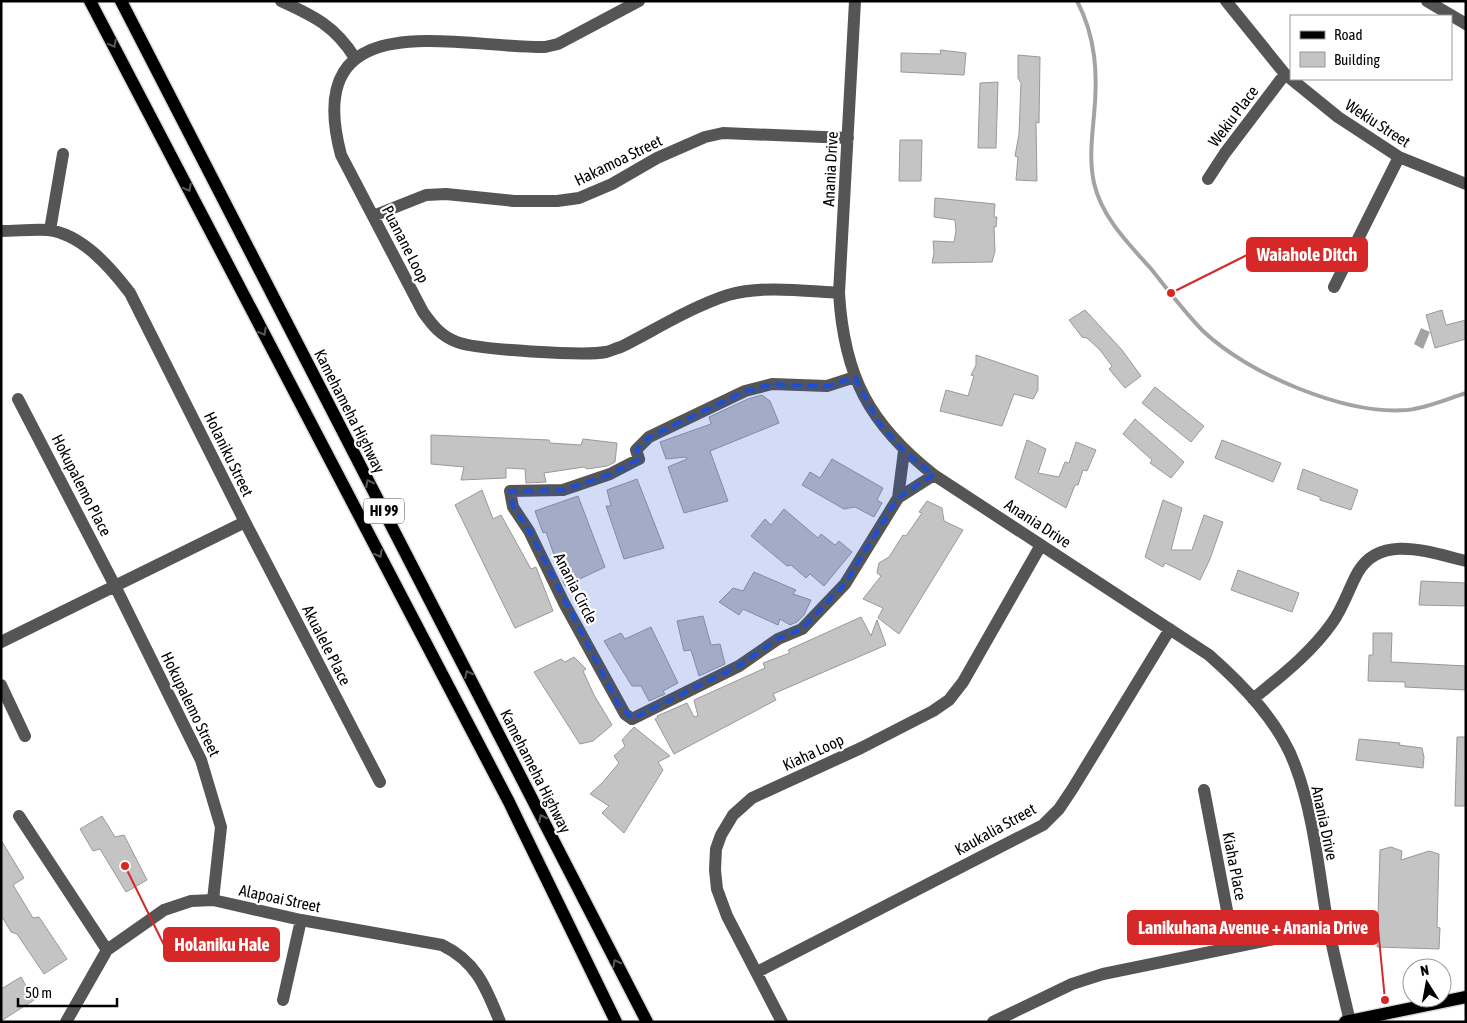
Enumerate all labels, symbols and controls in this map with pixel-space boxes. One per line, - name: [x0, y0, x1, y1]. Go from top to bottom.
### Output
- legend: [1290, 15, 1452, 80]
- text: Road: [1334, 26, 1363, 43]
- one-way arrow: [107, 39, 117, 48]
- text: Building: [1334, 51, 1380, 68]
- street label: Wekiu Place: [1204, 82, 1262, 150]
- street label: Wekiu Street: [1342, 95, 1414, 151]
- street label: Hakamoa Street: [571, 131, 665, 189]
- street label: Anania Drive: [819, 131, 841, 207]
- one-way arrow: [182, 183, 192, 192]
- street label: Puanane Loop: [378, 202, 433, 286]
- callout: Waiahole Ditch: [1247, 238, 1367, 271]
- text: Waiahole Ditch: [1256, 244, 1357, 265]
- one-way arrow: [257, 327, 267, 336]
- street label: Kamehameha Highway: [310, 346, 389, 477]
- street label: Holaniku Street: [201, 409, 257, 500]
- street label: Hokupalemo Place: [48, 431, 115, 539]
- one-way arrow: [365, 479, 375, 488]
- street label: Anania Drive: [1002, 495, 1074, 551]
- road number: HI 99: [364, 498, 404, 524]
- one-way arrow: [373, 549, 383, 558]
- street label: Anania Circle: [551, 550, 601, 626]
- street label: Akualele Place: [299, 602, 355, 688]
- street label: Hokupalemo Street: [157, 649, 224, 760]
- one-way arrow: [464, 670, 474, 679]
- street label: Kamehameha Highway: [496, 706, 575, 837]
- street label: Kiaha Loop: [780, 730, 847, 775]
- street label: Anania Drive: [1308, 784, 1342, 862]
- street label: Kaukalia Street: [951, 799, 1039, 859]
- one-way arrow: [538, 815, 548, 824]
- street label: Kiaha Place: [1220, 830, 1250, 902]
- street label: Alapoai Street: [237, 881, 323, 916]
- callout: Lanikuhana Avenue + Anania Drive: [1128, 911, 1378, 944]
- text: Lanikuhana Avenue + Anania Drive: [1138, 917, 1368, 938]
- callout: Holaniku Hale: [164, 928, 279, 961]
- text: Holaniku Hale: [174, 934, 270, 955]
- north arrow: [1402, 958, 1452, 1008]
- one-way arrow: [612, 959, 622, 968]
- text: N: [1419, 962, 1430, 979]
- scale bar: [18, 976, 116, 1008]
- text: 50 m: [25, 984, 52, 1001]

